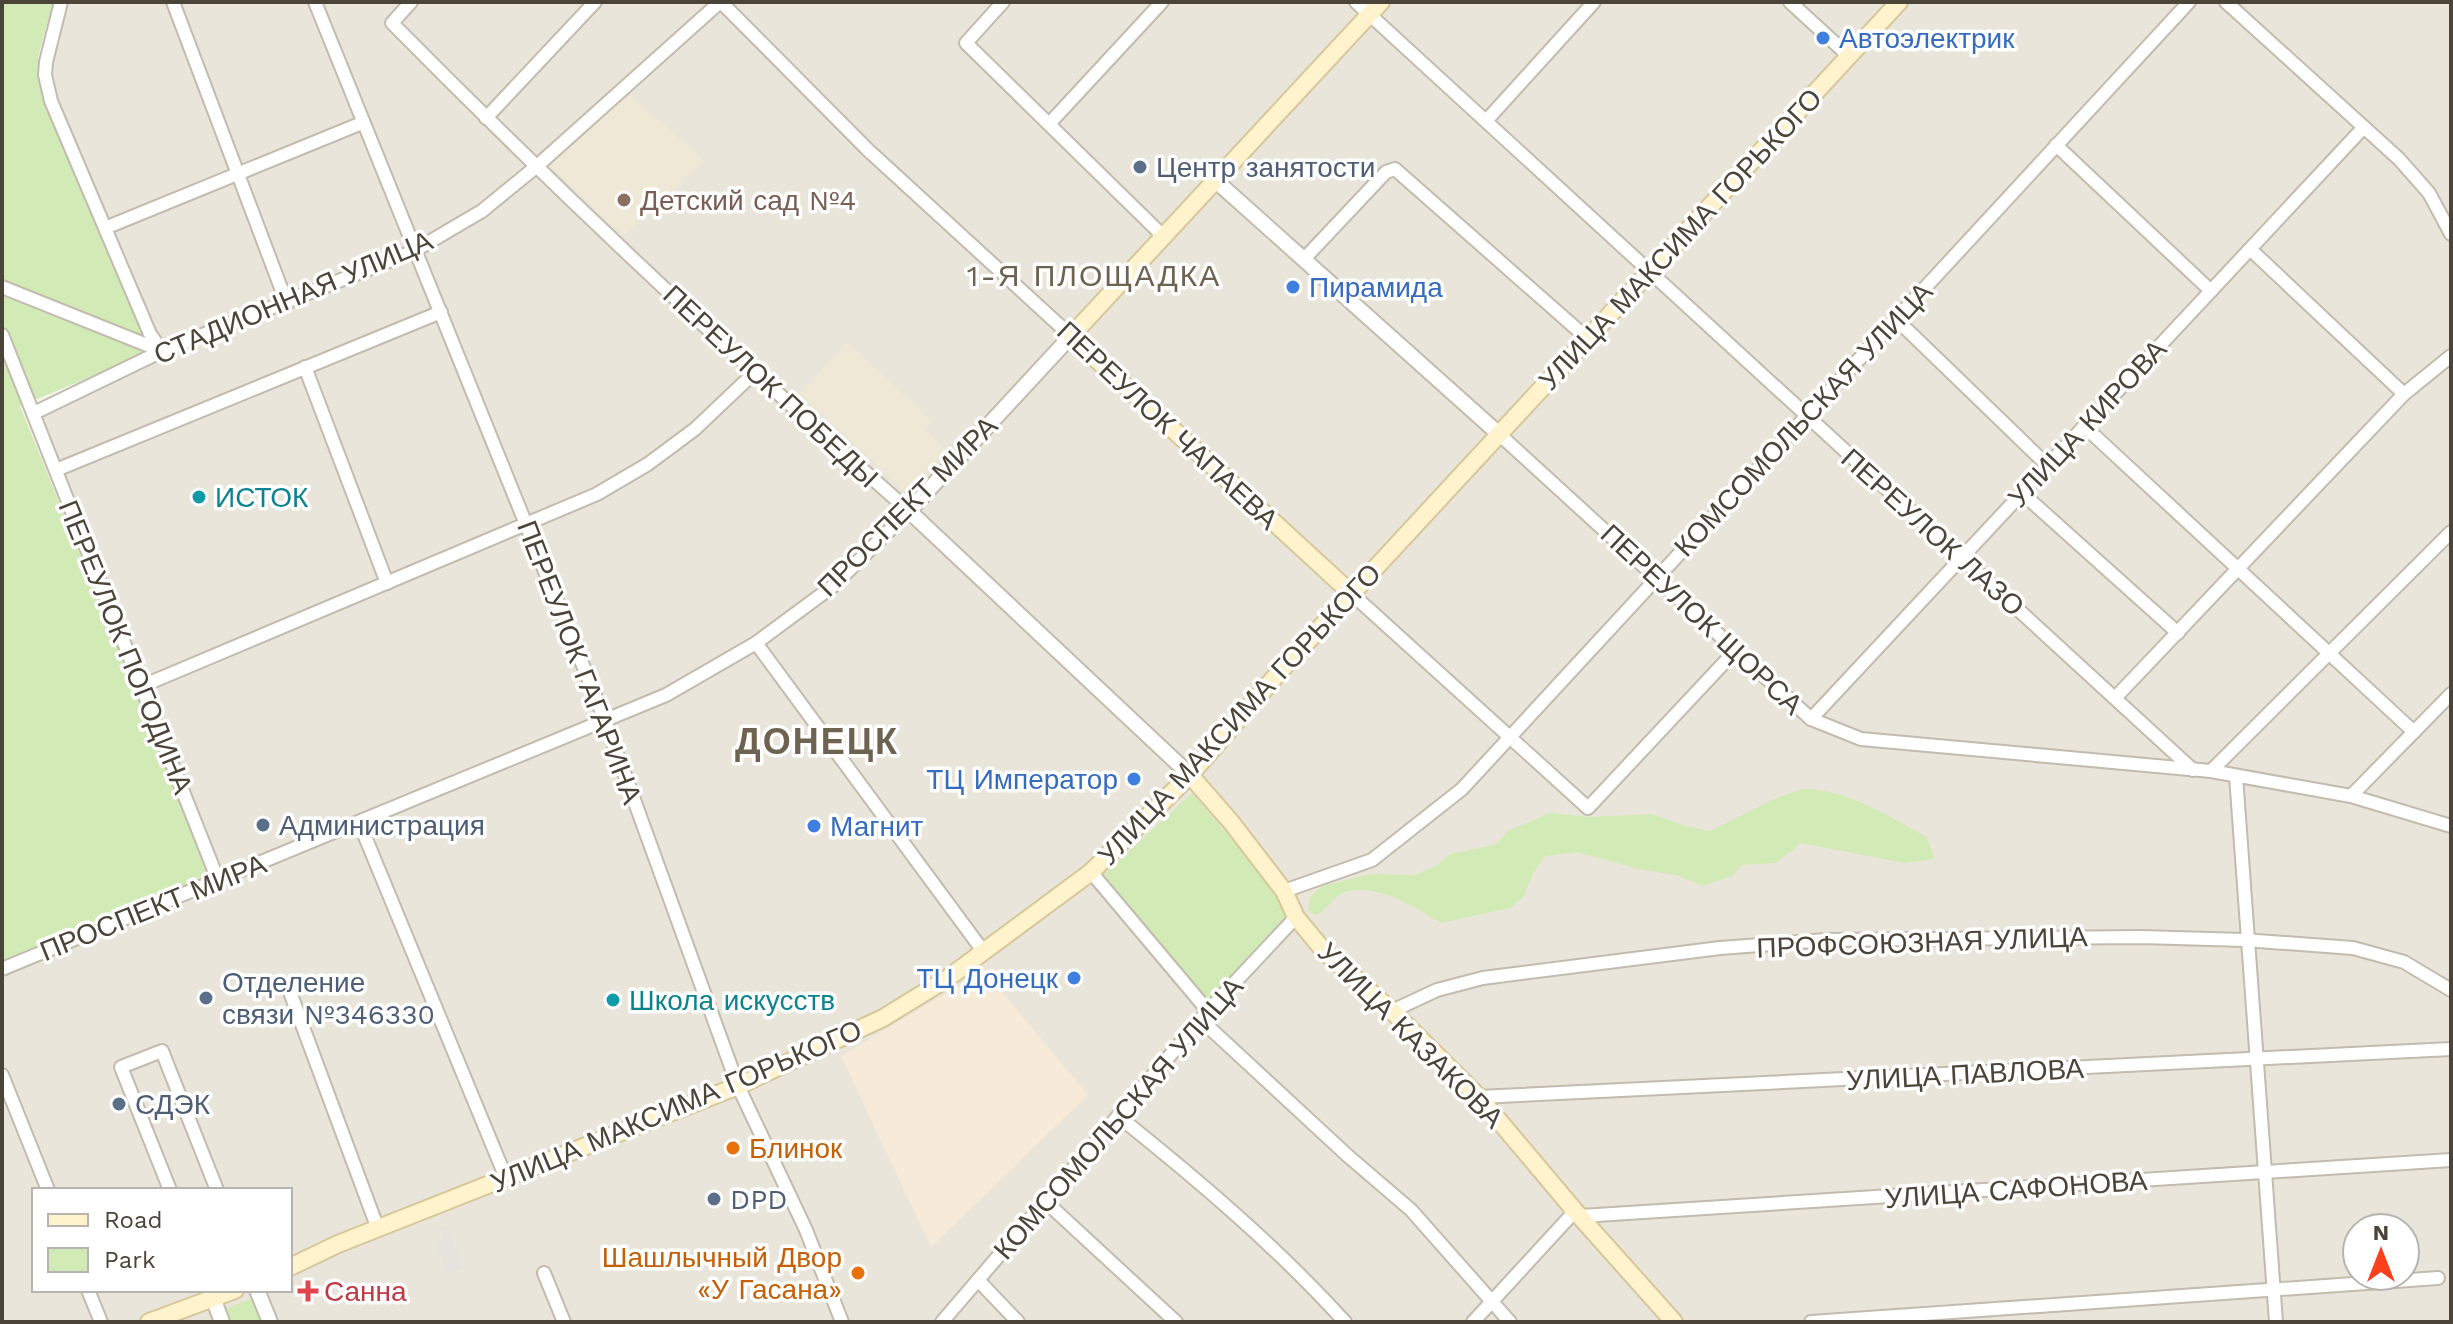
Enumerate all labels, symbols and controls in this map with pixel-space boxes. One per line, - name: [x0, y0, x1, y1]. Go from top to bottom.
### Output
- place label: Автоэлектрик: [1839, 22, 2015, 55]
- marker: Автоэлектрик: [1814, 29, 1832, 47]
- street label: УЛИЦА МАКСИМА ГОРЬКОГО: [1532, 82, 1829, 397]
- place label: Центр занятости: [1156, 151, 1375, 184]
- marker: Центр занятости: [1131, 158, 1149, 176]
- place label: Детский сад №4: [640, 184, 856, 217]
- marker: Детский сад №4: [615, 191, 633, 209]
- street label: СТАДИОННАЯ УЛИЦА: [149, 224, 438, 371]
- district label: 1-Я ПЛОЩАДКА: [967, 258, 1221, 293]
- place label: Пирамида: [1309, 271, 1443, 304]
- street label: КОМСОМОЛЬСКАЯ УЛИЦА: [1667, 275, 1939, 563]
- street label: ПЕРЕУЛОК ПОБЕДЫ: [656, 278, 885, 495]
- marker: Пирамида: [1284, 278, 1302, 296]
- street label: ПЕРЕУЛОК ЧАПАЕВА: [1050, 314, 1285, 537]
- street label: УЛИЦА КИРОВА: [2001, 333, 2174, 514]
- street label: ПРОСПЕКТ МИРА: [811, 409, 1004, 603]
- street label: ПЕРЕУЛОК ЛАЗО: [1835, 442, 2031, 623]
- place label: ИСТОК: [215, 481, 309, 514]
- marker: ИСТОК: [190, 488, 208, 506]
- street label: ПЕРЕУЛОК ПОГОДИНА: [51, 496, 200, 799]
- street label: ПЕРЕУЛОК ГАГАРИНА: [510, 516, 649, 809]
- street label: ПЕРЕУЛОК ЩОРСА: [1594, 517, 1810, 722]
- street label: УЛИЦА МАКСИМА ГОРЬКОГО: [1091, 557, 1388, 872]
- district label: ДОНЕЦК: [735, 721, 899, 763]
- place label: ТЦ Император: [926, 763, 1118, 796]
- marker: ТЦ Император: [1125, 770, 1143, 788]
- place label: Администрация: [279, 809, 485, 842]
- place label: Магнит: [830, 810, 924, 843]
- marker: Администрация: [254, 816, 272, 834]
- marker: Магнит: [805, 817, 823, 835]
- street label: ПРОСПЕКТ МИРА: [35, 847, 271, 968]
- street label: ПРОФСОЮЗНАЯ УЛИЦА: [1756, 920, 2088, 965]
- street label: УЛИЦА КАЗАКОВА: [1311, 936, 1510, 1135]
- place label: ТЦ Донецк: [916, 962, 1059, 995]
- place label: Отделение связи №346330: [222, 966, 435, 1031]
- marker: ТЦ Донецк: [1065, 969, 1083, 987]
- street label: КОМСОМОЛЬСКАЯ УЛИЦА: [987, 970, 1250, 1266]
- place label: Школа искусств: [629, 984, 835, 1017]
- marker: Отделение связи №346330: [197, 989, 215, 1007]
- marker: Школа искусств: [604, 991, 622, 1009]
- street label: УЛИЦА МАКСИМА ГОРЬКОГО: [486, 1013, 867, 1200]
- street label: УЛИЦА ПАВЛОВА: [1845, 1052, 2085, 1097]
- place label: СДЭК: [135, 1088, 211, 1121]
- marker: СДЭК: [110, 1095, 128, 1113]
- place label: Блинок: [749, 1132, 843, 1165]
- marker: Блинок: [724, 1139, 742, 1157]
- street label: УЛИЦА САФОНОВА: [1884, 1164, 2149, 1215]
- place label: DPD: [730, 1183, 787, 1216]
- legend: [32, 1188, 292, 1292]
- marker: DPD: [705, 1190, 723, 1208]
- text: Road: [104, 1206, 163, 1234]
- north arrow: [2341, 1212, 2421, 1292]
- text: N: [2373, 1220, 2389, 1245]
- place label: Шашлычный Двор «У Гасана»: [602, 1241, 842, 1306]
- text: Park: [104, 1246, 156, 1274]
- marker: Шашлычный Двор «У Гасана»: [849, 1264, 867, 1282]
- place label: Санна: [324, 1275, 407, 1308]
- marker: Санна: [299, 1282, 317, 1300]

